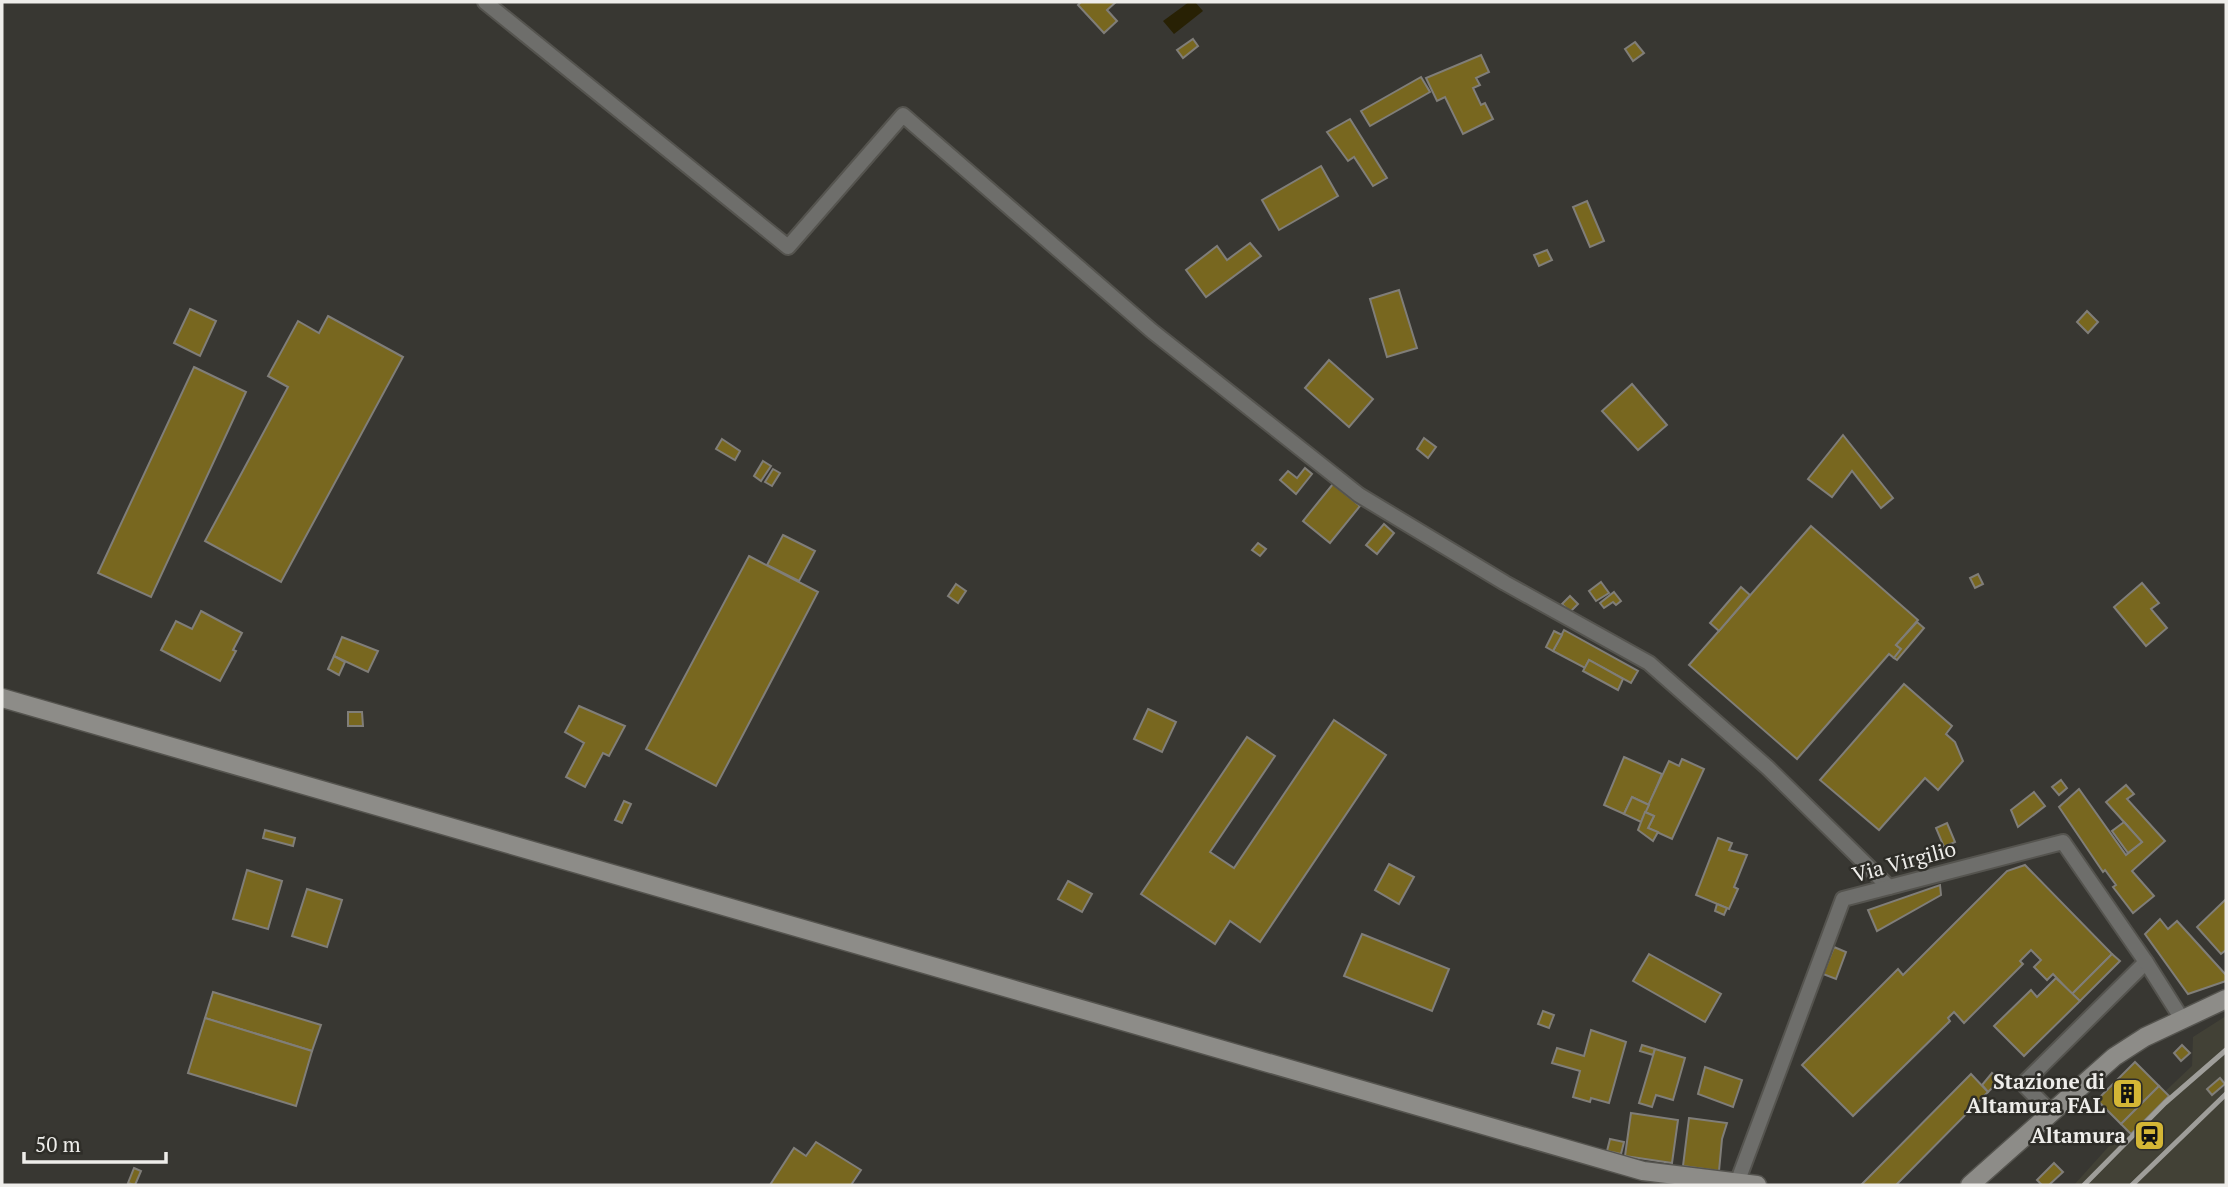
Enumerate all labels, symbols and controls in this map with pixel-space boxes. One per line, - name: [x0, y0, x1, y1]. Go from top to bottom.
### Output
- street label: Via Virgilio: [1849, 834, 1959, 888]
- place label: Stazione di Altamura FAL: [1966, 1067, 2105, 1119]
- building icon: Stazione di Altamura FAL: [2111, 1076, 2145, 1110]
- station icon: Altamura: [2132, 1118, 2166, 1152]
- scale bar: [24, 1120, 166, 1164]
- place label: Altamura: [2030, 1121, 2126, 1149]
- text: 50 m: [35, 1130, 81, 1158]

